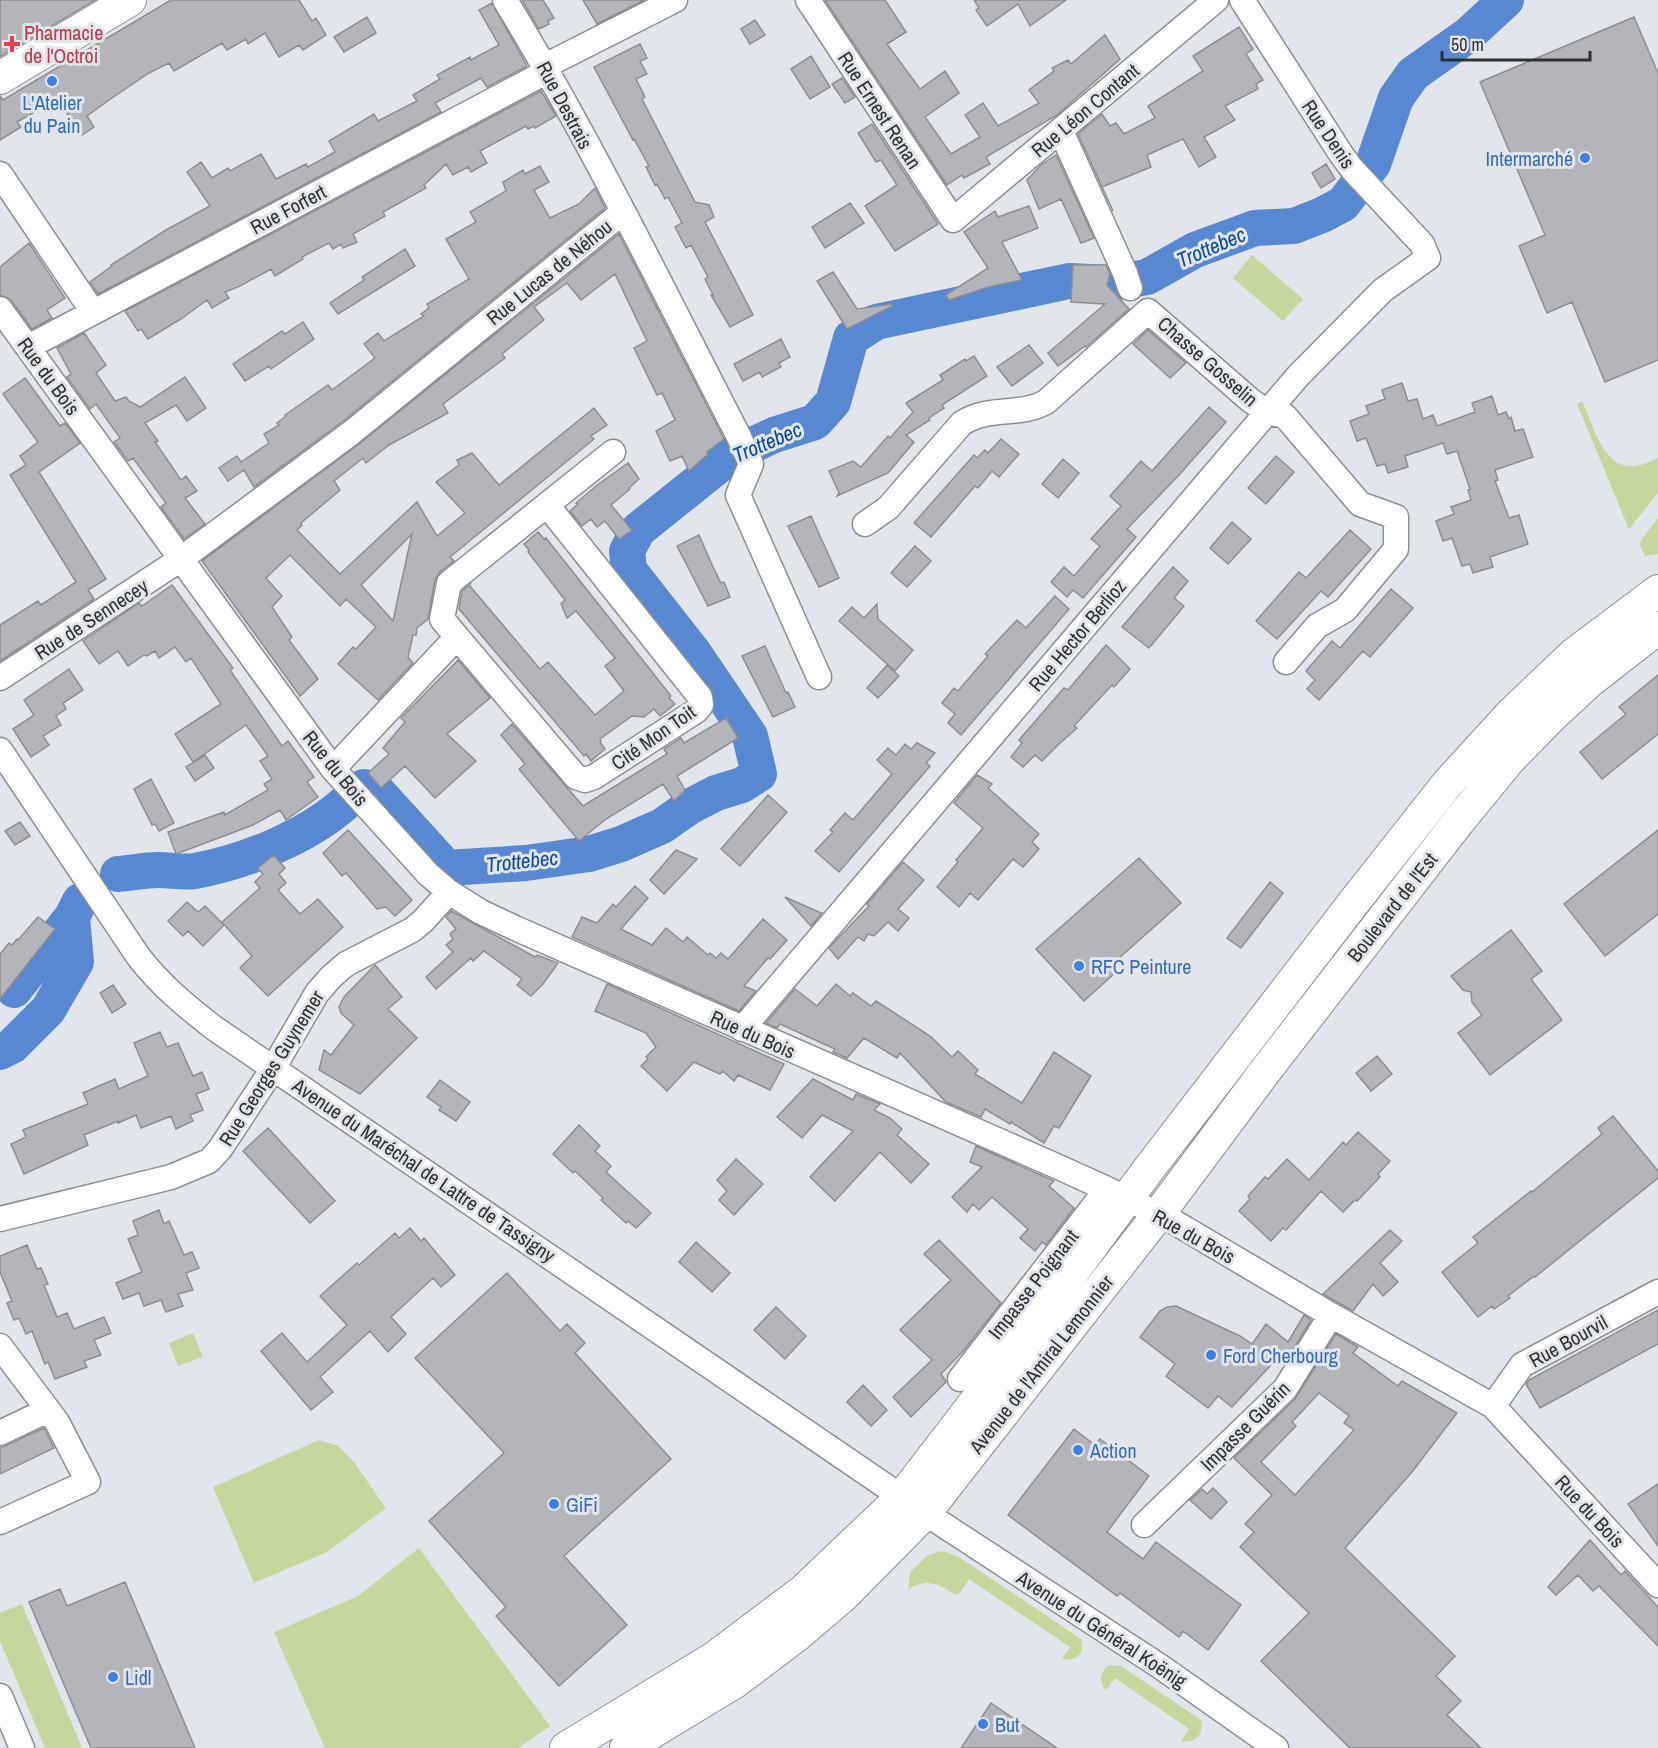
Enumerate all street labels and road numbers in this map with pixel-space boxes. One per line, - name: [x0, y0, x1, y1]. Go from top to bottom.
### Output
- street label: Rue Ernest Renan: [832, 46, 928, 174]
- street label: Rue Destrais: [531, 56, 599, 154]
- street label: Rue Léon Contant: [1025, 57, 1145, 163]
- street label: Rue Denis: [1296, 94, 1362, 174]
- street label: Rue Forfert: [245, 178, 331, 240]
- street label: Rue Lucas de Néhou: [481, 213, 617, 331]
- street label: Chasse Gosselin: [1152, 310, 1264, 412]
- street label: Rue du Bois: [12, 332, 86, 420]
- street label: Rue de Sennecey: [29, 572, 154, 666]
- street label: Rue Hector Berlioz: [1022, 573, 1132, 697]
- street label: Cité Mon Toit: [605, 698, 701, 776]
- street label: Rue du Bois: [297, 724, 375, 812]
- street label: Boulevard de l'Est: [1341, 846, 1443, 967]
- street label: Rue Georges Guynemer: [212, 985, 330, 1151]
- street label: Rue du Bois: [706, 1003, 800, 1065]
- street label: Avenue du Maréchal de Lattre de Tassigny: [286, 1071, 561, 1269]
- street label: Rue du Bois: [1148, 1202, 1240, 1270]
- street label: Impasse Poignant: [982, 1223, 1085, 1344]
- street label: Avenue de l'Amiral Lemonnier: [962, 1269, 1120, 1460]
- street label: Rue Bourvil: [1524, 1308, 1612, 1374]
- street label: Impasse Guérin: [1194, 1375, 1296, 1477]
- street label: Rue du Bois: [1549, 1469, 1631, 1553]
- street label: Avenue du Général Koënig: [1011, 1563, 1192, 1694]

